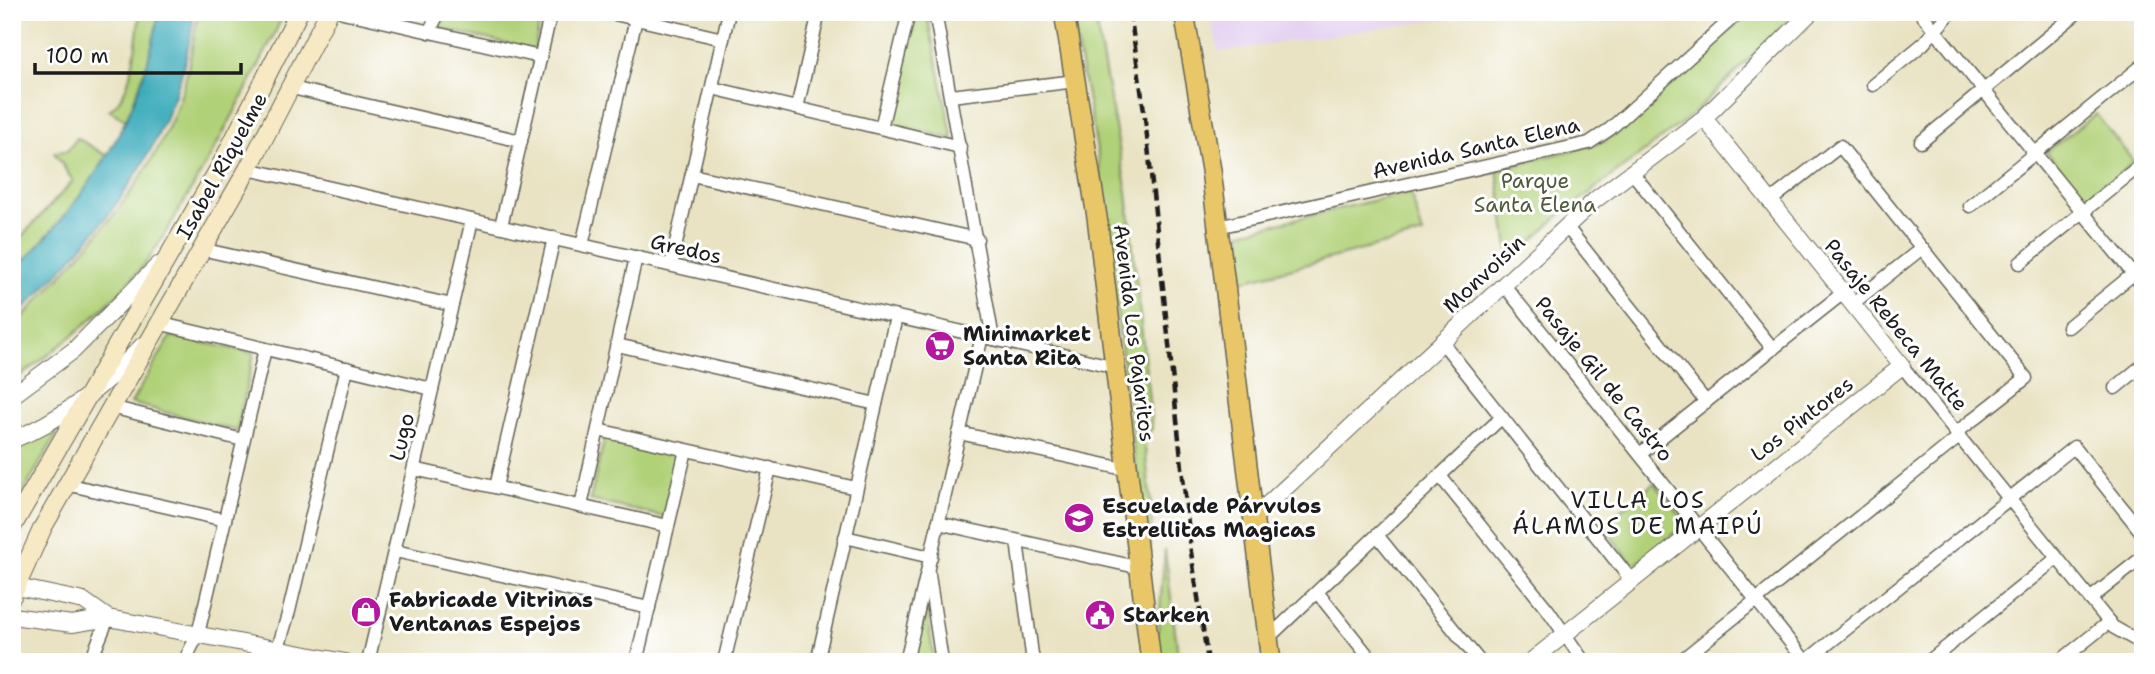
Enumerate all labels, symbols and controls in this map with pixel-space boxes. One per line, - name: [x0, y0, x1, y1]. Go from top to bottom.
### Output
- scale bar: [35, 32, 242, 76]
- text: 100 m: [46, 42, 109, 70]
- street label: Isabel Riquelme: [170, 87, 274, 245]
- street label: Avenida Santa Elena: [1370, 111, 1582, 185]
- park label: Parque Santa Elena: [1474, 167, 1596, 219]
- street label: Avenida Los Pajaritos: [1107, 223, 1161, 443]
- street label: Gredos: [648, 227, 724, 271]
- street label: Monvoisin: [1437, 229, 1531, 319]
- street label: Pasaje Rebeca Matte: [1818, 233, 1974, 417]
- street label: Pasaje Gil de Castro: [1529, 290, 1679, 468]
- place label: Minimarket Santa Rita: [963, 320, 1091, 372]
- supermarket icon: Minimarket Santa Rita: [923, 329, 957, 363]
- street label: Los Pintores: [1745, 370, 1859, 468]
- street label: Lugo: [383, 410, 421, 464]
- district label: VILLA LOS ÁLAMOS DE MAIPÚ: [1512, 485, 1764, 541]
- place label: Escuela de Párvulos Estrellitas Magicas: [1102, 492, 1321, 544]
- school or university icon: Escuela de Párvulos Estrellitas Magicas: [1062, 501, 1096, 535]
- place label: Fabricade Vitrinas Ventanas Espejos: [389, 586, 593, 638]
- shop icon: Fabricade Vitrinas Ventanas Espejos: [349, 595, 383, 629]
- public building icon: Starken: [1083, 598, 1117, 632]
- place label: Starken: [1123, 601, 1210, 629]

